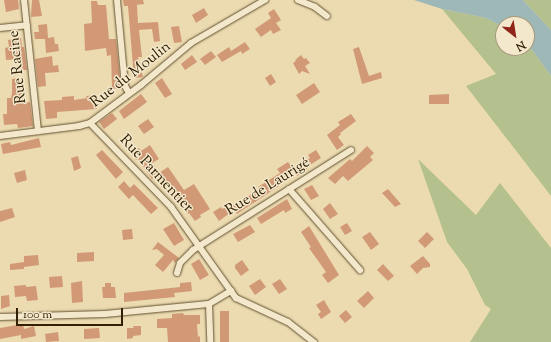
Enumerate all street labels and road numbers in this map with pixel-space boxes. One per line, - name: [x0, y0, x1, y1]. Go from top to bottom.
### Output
- street label: Rue Racine: [5, 30, 31, 104]
- street label: Rue du Moulin: [87, 38, 175, 112]
- street label: Rue Parmentier: [115, 131, 197, 217]
- street label: Rue de Laurigé: [222, 154, 314, 220]

